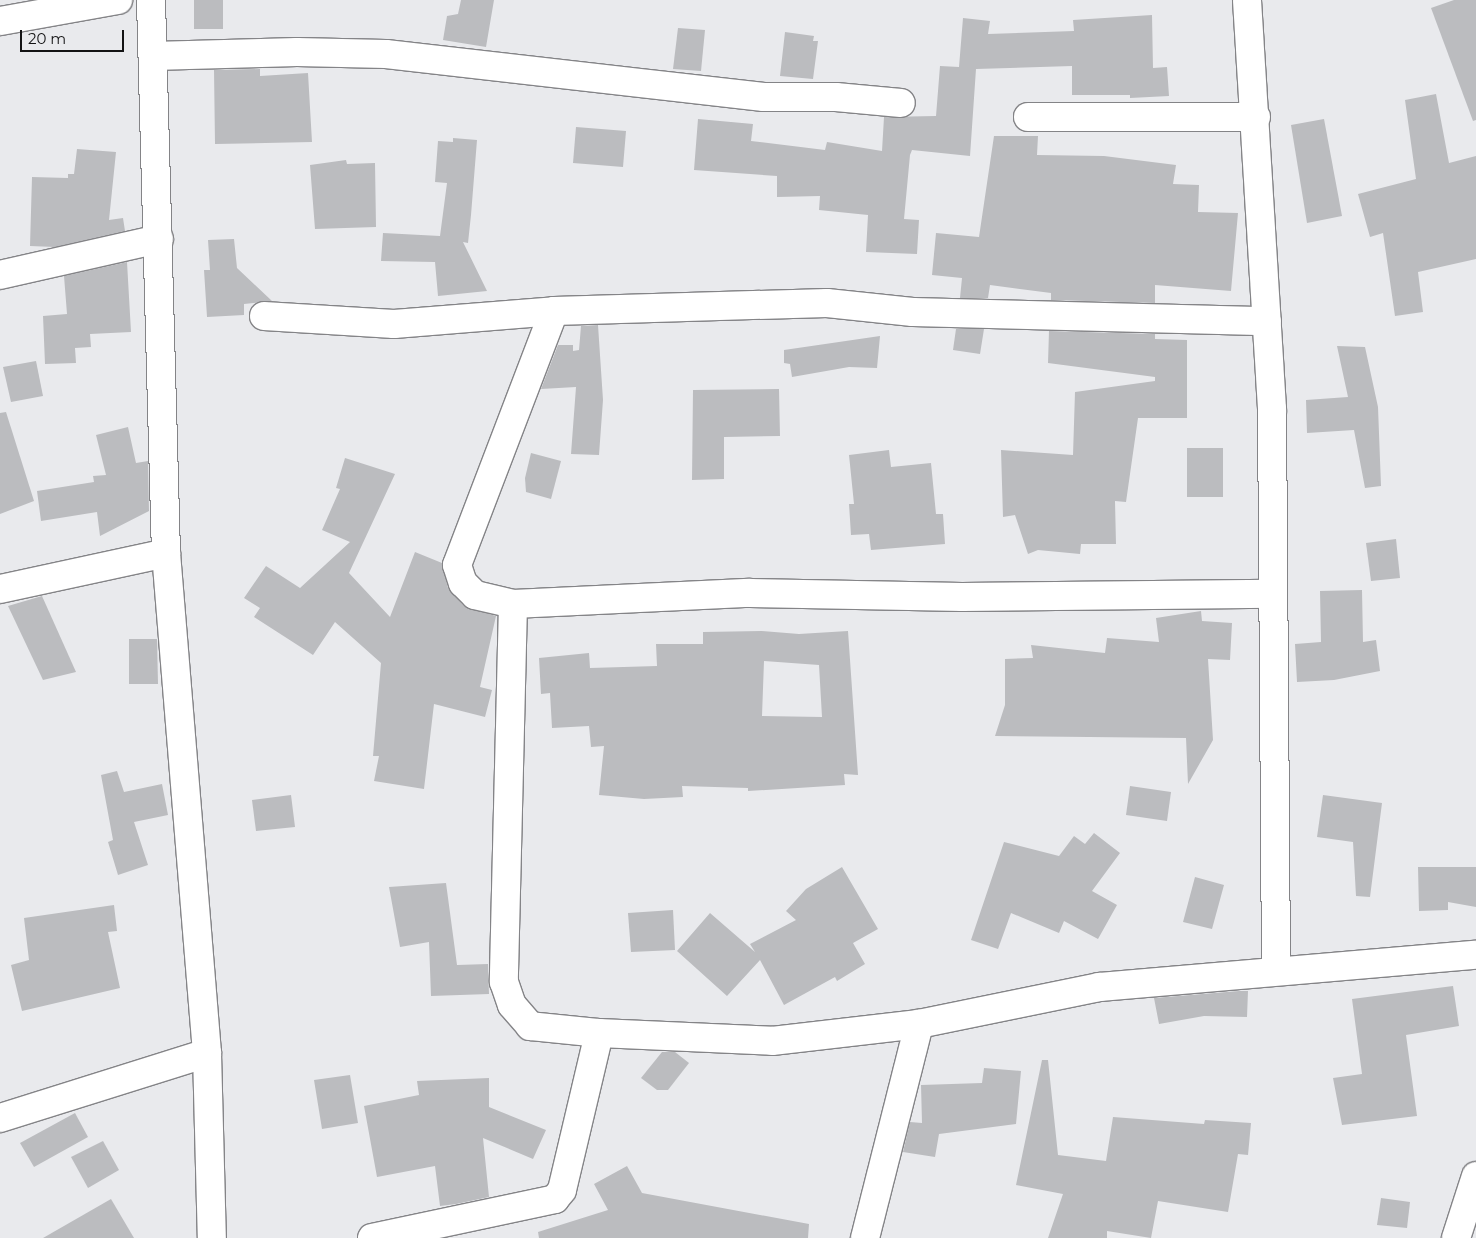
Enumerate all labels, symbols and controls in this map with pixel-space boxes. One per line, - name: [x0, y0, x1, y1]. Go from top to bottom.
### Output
- scale bar: [22, 20, 126, 52]
- text: 20 m: [28, 29, 66, 48]

